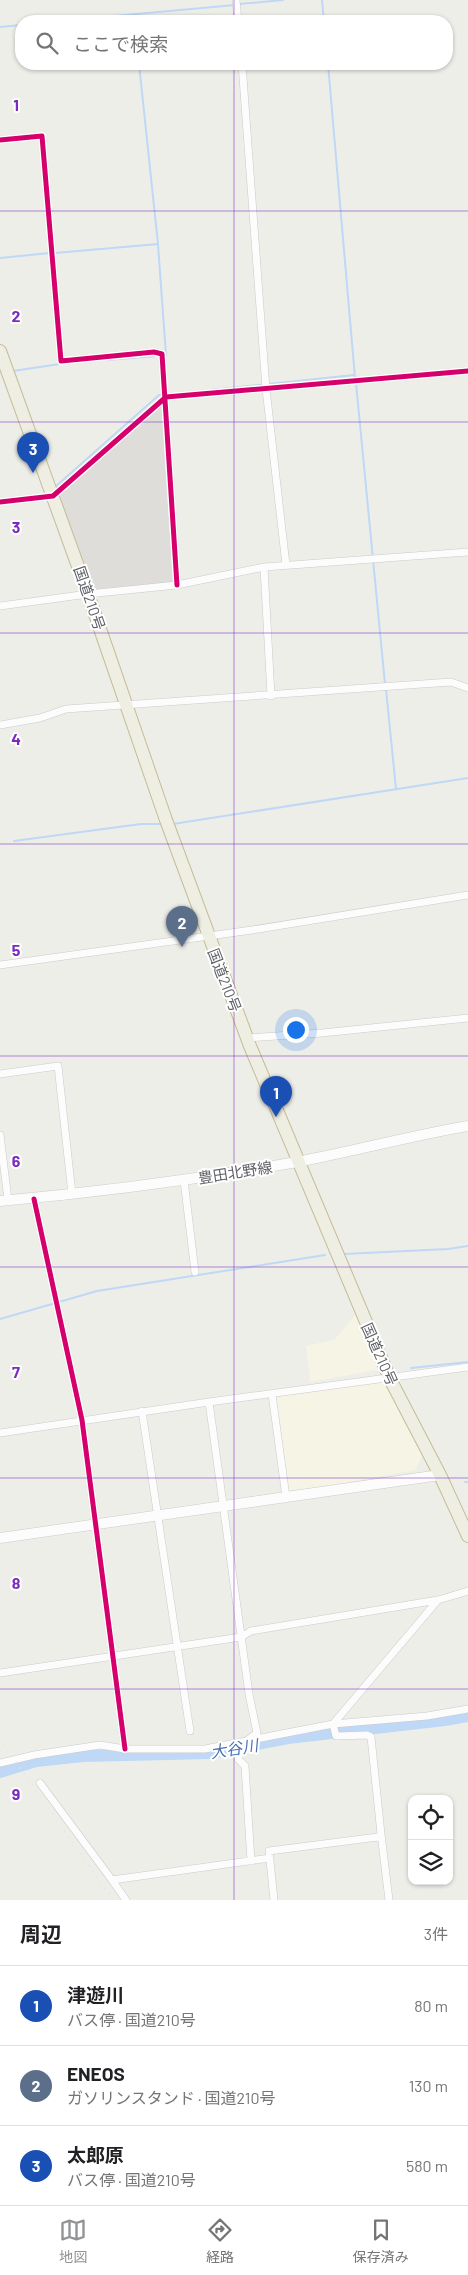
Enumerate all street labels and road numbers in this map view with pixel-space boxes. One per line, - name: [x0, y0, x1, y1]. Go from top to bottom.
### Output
- street label: 国道210号: [71, 564, 109, 632]
- street label: 国道210号: [205, 946, 245, 1014]
- street label: 豊田北野線: [197, 1157, 273, 1187]
- street label: 国道210号: [358, 1320, 402, 1388]

